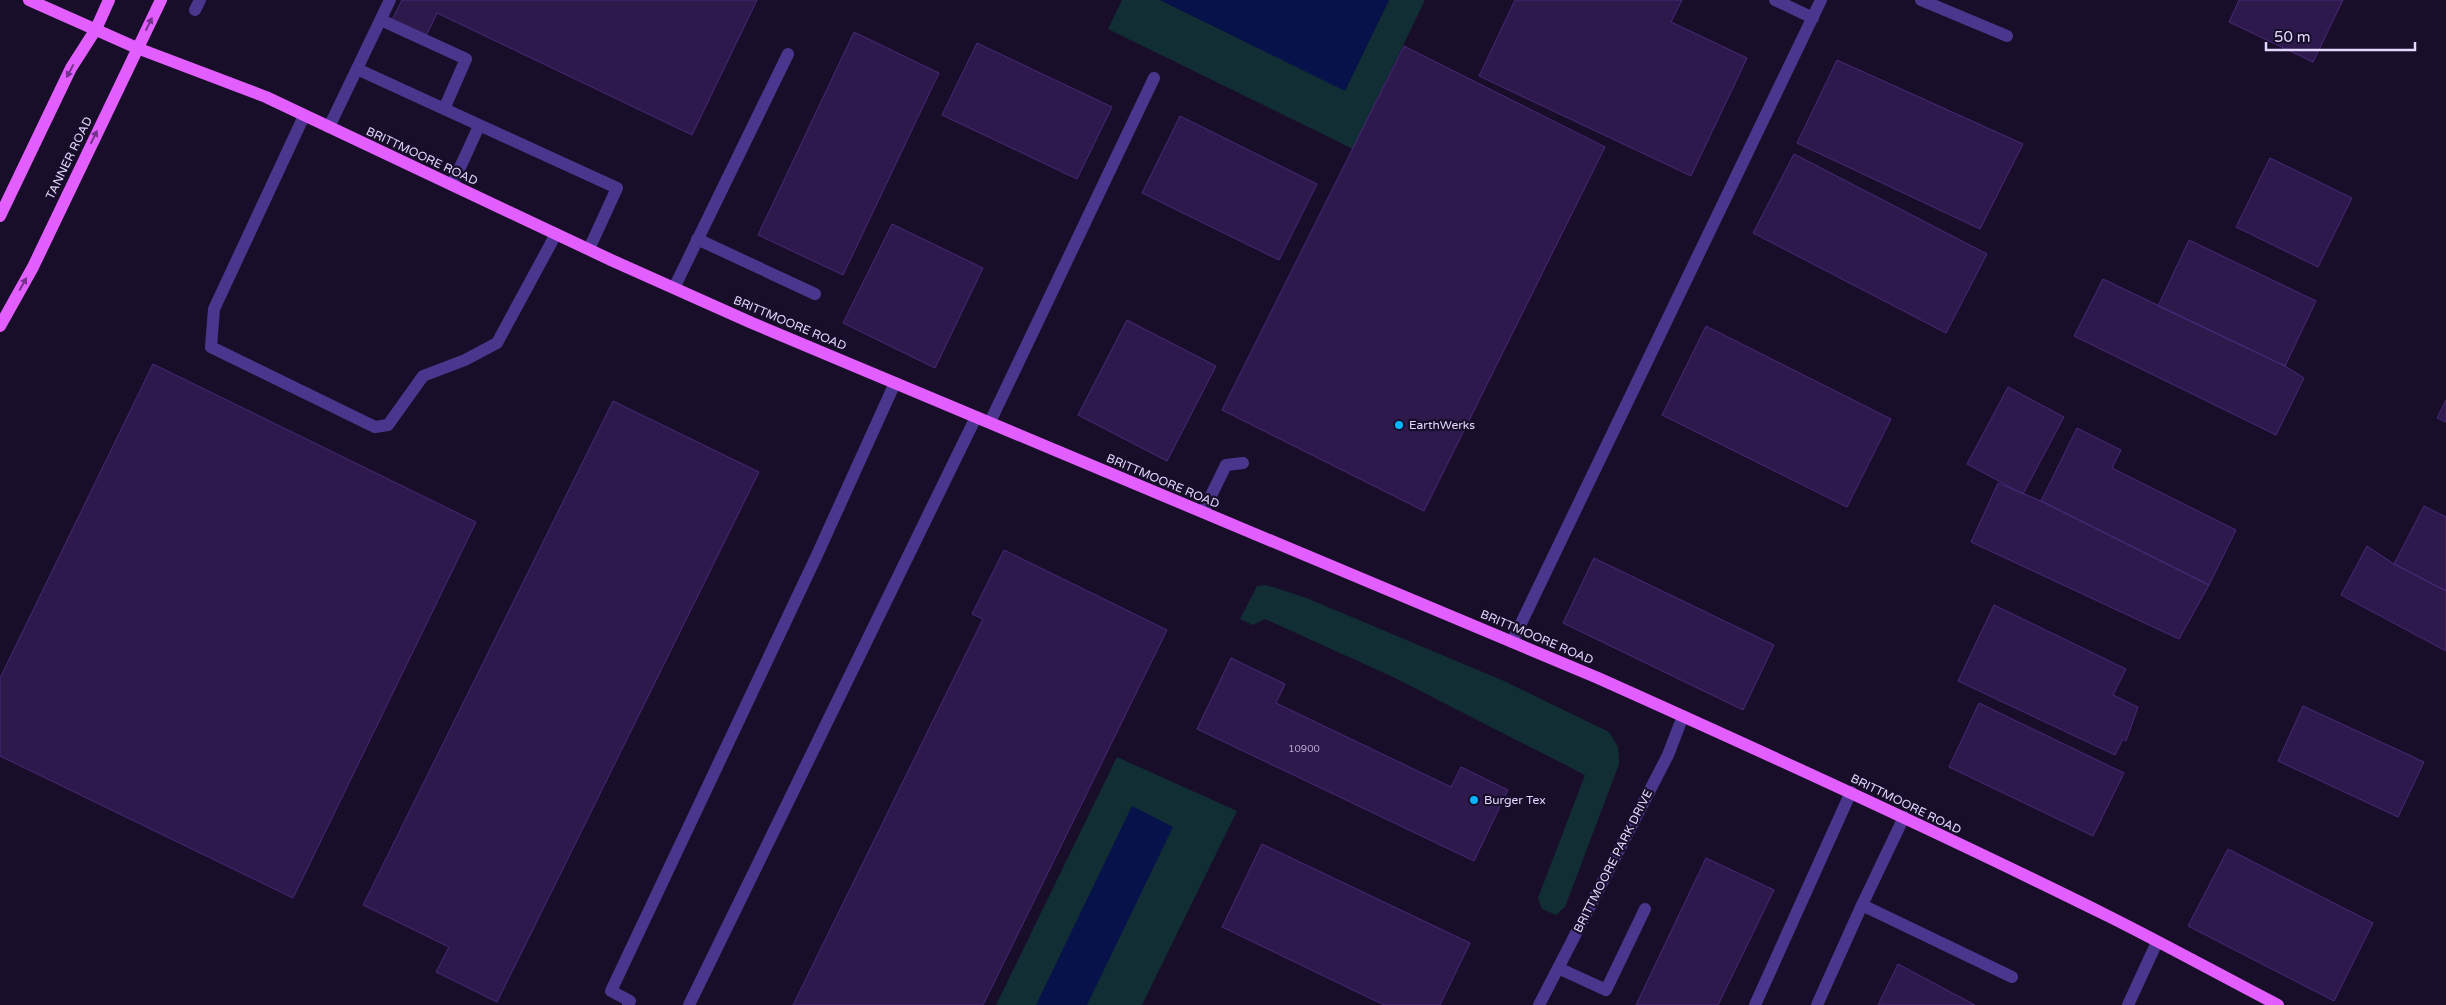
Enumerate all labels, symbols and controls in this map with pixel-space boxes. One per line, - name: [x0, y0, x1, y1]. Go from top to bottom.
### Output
- one-way arrow: [145, 17, 153, 31]
- scale bar: [2266, 20, 2415, 52]
- text: 50 m: [2274, 28, 2311, 46]
- one-way arrow: [66, 63, 74, 78]
- street label: TANNER ROAD: [43, 114, 95, 202]
- street label: BRITTMOORE ROAD: [364, 124, 480, 188]
- one-way arrow: [90, 130, 98, 144]
- one-way arrow: [19, 277, 28, 290]
- street label: BRITTMOORE ROAD: [731, 293, 849, 353]
- place label: EarthWerks: [1409, 418, 1475, 432]
- marker: EarthWerks: [1393, 419, 1405, 431]
- street label: BRITTMOORE ROAD: [1104, 451, 1222, 511]
- street label: BRITTMOORE ROAD: [1478, 607, 1596, 667]
- house number: 10900: [1288, 743, 1320, 755]
- street label: BRITTMOORE ROAD: [1848, 771, 1964, 837]
- street label: BRITTMOORE PARK DRIVE: [1571, 787, 1655, 935]
- place label: Burger Tex: [1484, 793, 1546, 807]
- marker: Burger Tex: [1468, 794, 1480, 806]

